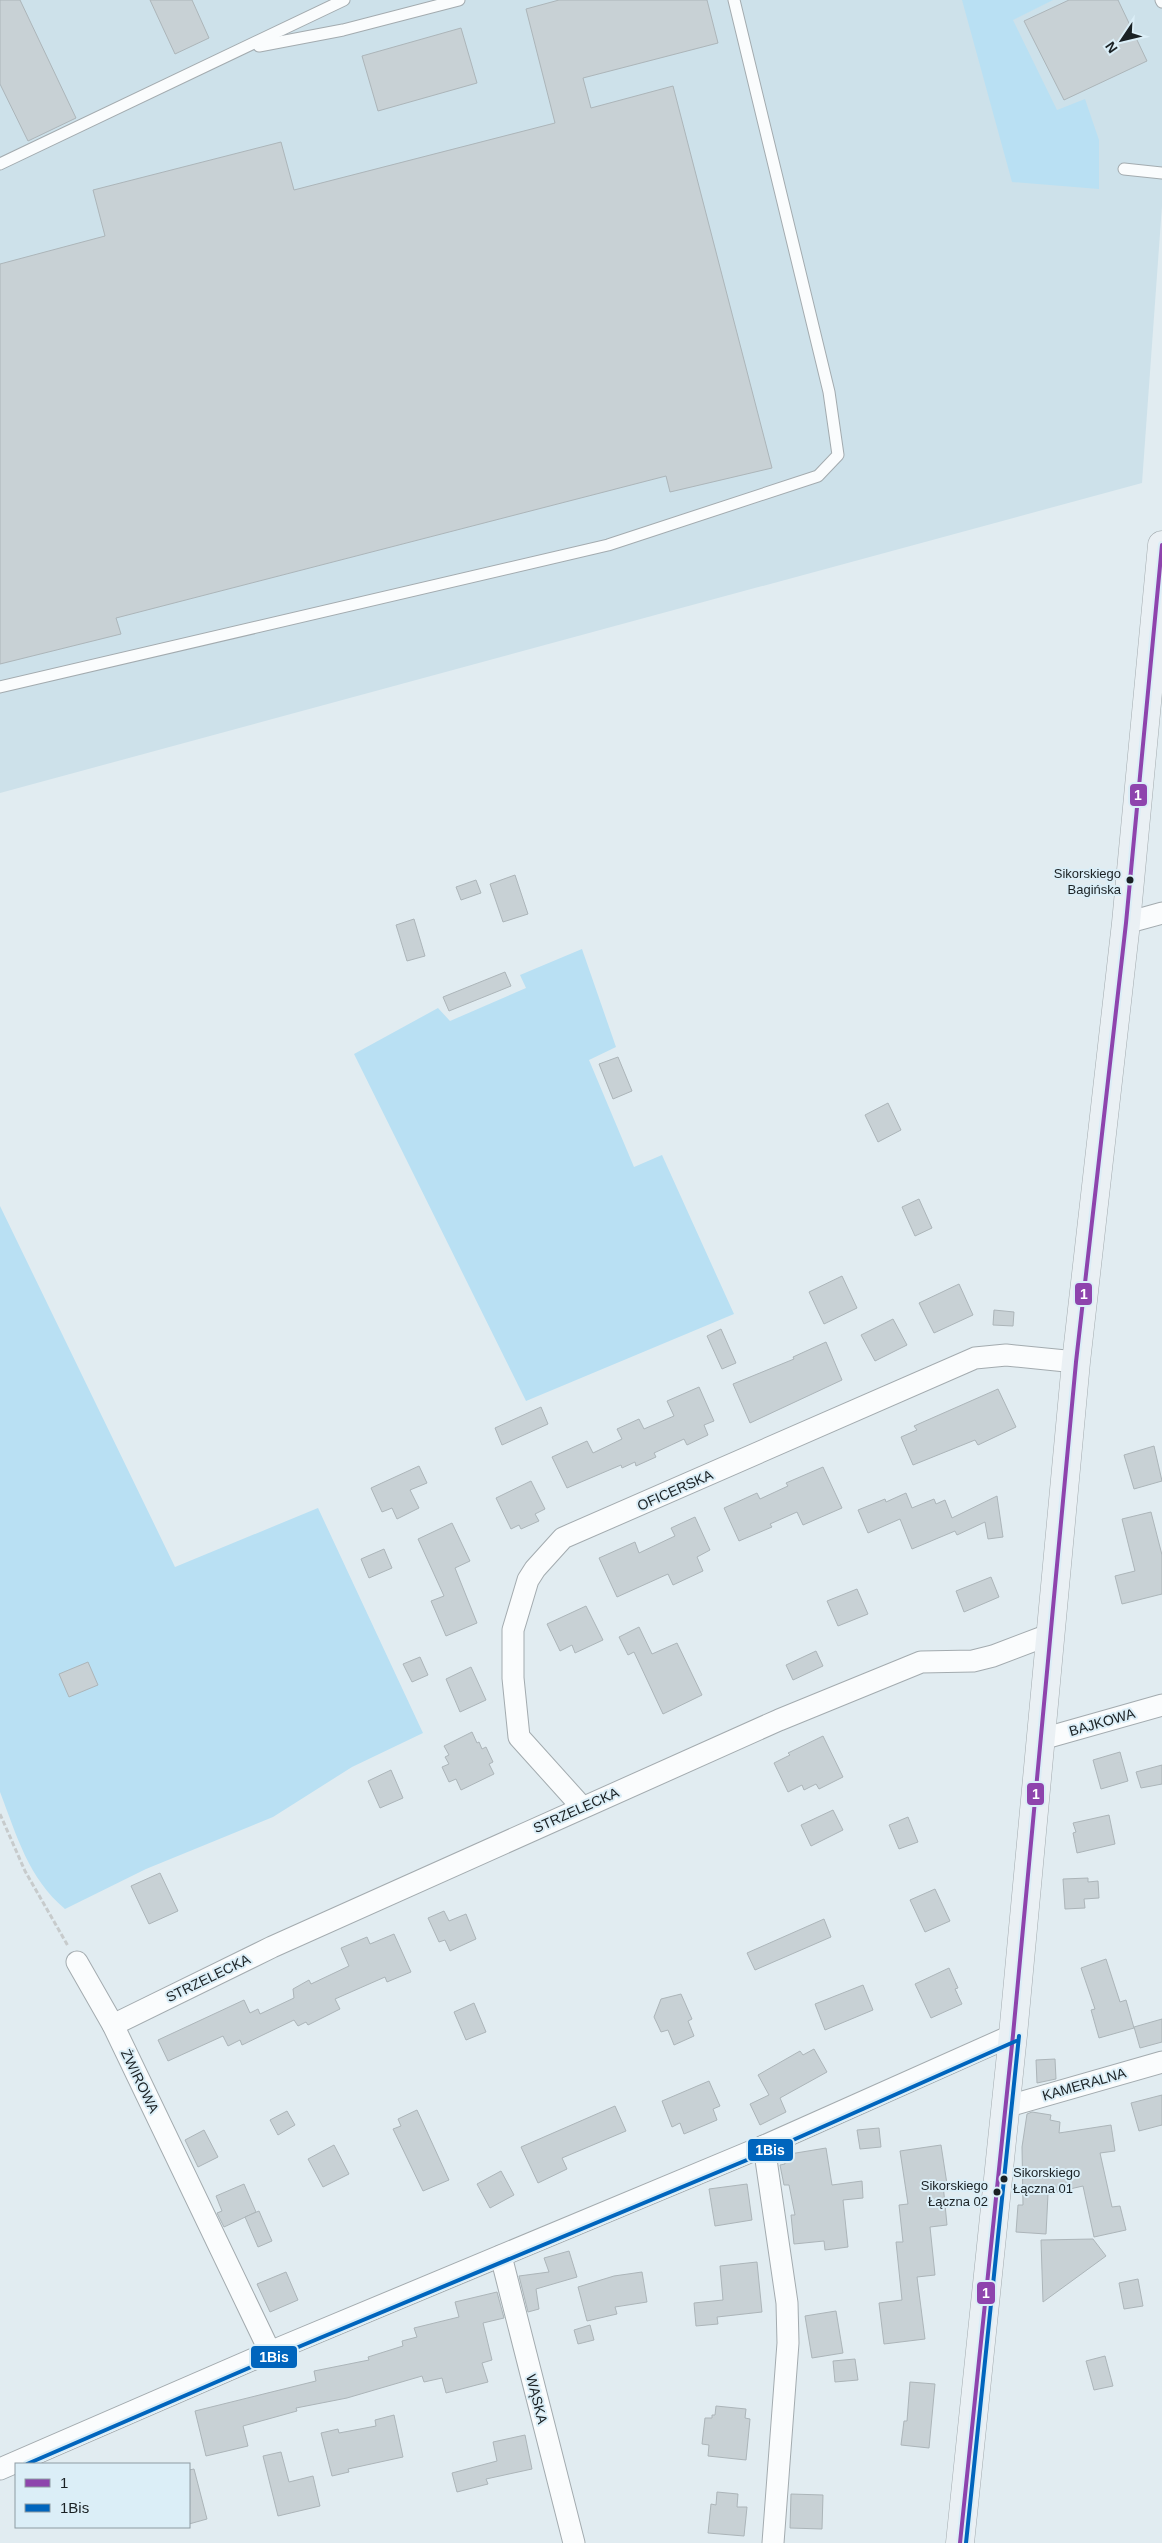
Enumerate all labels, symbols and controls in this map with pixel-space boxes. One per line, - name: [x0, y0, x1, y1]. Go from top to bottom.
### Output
- north arrow: [1097, 15, 1147, 65]
- text: N: [1102, 39, 1121, 56]
- line badge: 1: [1129, 783, 1148, 807]
- text: 1: [1134, 787, 1142, 803]
- place label: Sikorskiego Bagińska: [1054, 866, 1122, 897]
- marker: Sikorskiego Bagińska: [1125, 875, 1135, 885]
- line badge: 1: [1074, 1282, 1093, 1306]
- text: 1: [1080, 1286, 1088, 1302]
- street label: OFICERSKA: [635, 1466, 716, 1514]
- street label: BAJKOWA: [1067, 1705, 1137, 1739]
- line badge: 1: [1026, 1782, 1045, 1806]
- street label: STRZELECKA: [531, 1784, 622, 1836]
- text: 1: [1032, 1786, 1040, 1802]
- street label: STRZELECKA: [163, 1950, 253, 2005]
- street label: ŻWIROWA: [118, 2046, 163, 2116]
- street label: KAMERALNA: [1040, 2064, 1128, 2104]
- line badge: 1Bis: [747, 2138, 794, 2162]
- text: 1Bis: [755, 2142, 785, 2158]
- place label: Sikorskiego Łączna 01: [1013, 2165, 1080, 2196]
- marker: Sikorskiego Łączna 01: [999, 2174, 1009, 2184]
- place label: Sikorskiego Łączna 02: [921, 2178, 988, 2209]
- marker: Sikorskiego Łączna 02: [992, 2187, 1002, 2197]
- line badge: 1: [976, 2281, 996, 2305]
- text: 1: [982, 2285, 990, 2301]
- line badge: 1Bis: [250, 2345, 298, 2369]
- text: 1Bis: [259, 2349, 289, 2365]
- street label: WĄSKA: [523, 2373, 551, 2426]
- legend: [15, 2463, 190, 2528]
- text: 1: [60, 2474, 68, 2491]
- text: 1Bis: [60, 2499, 89, 2516]

